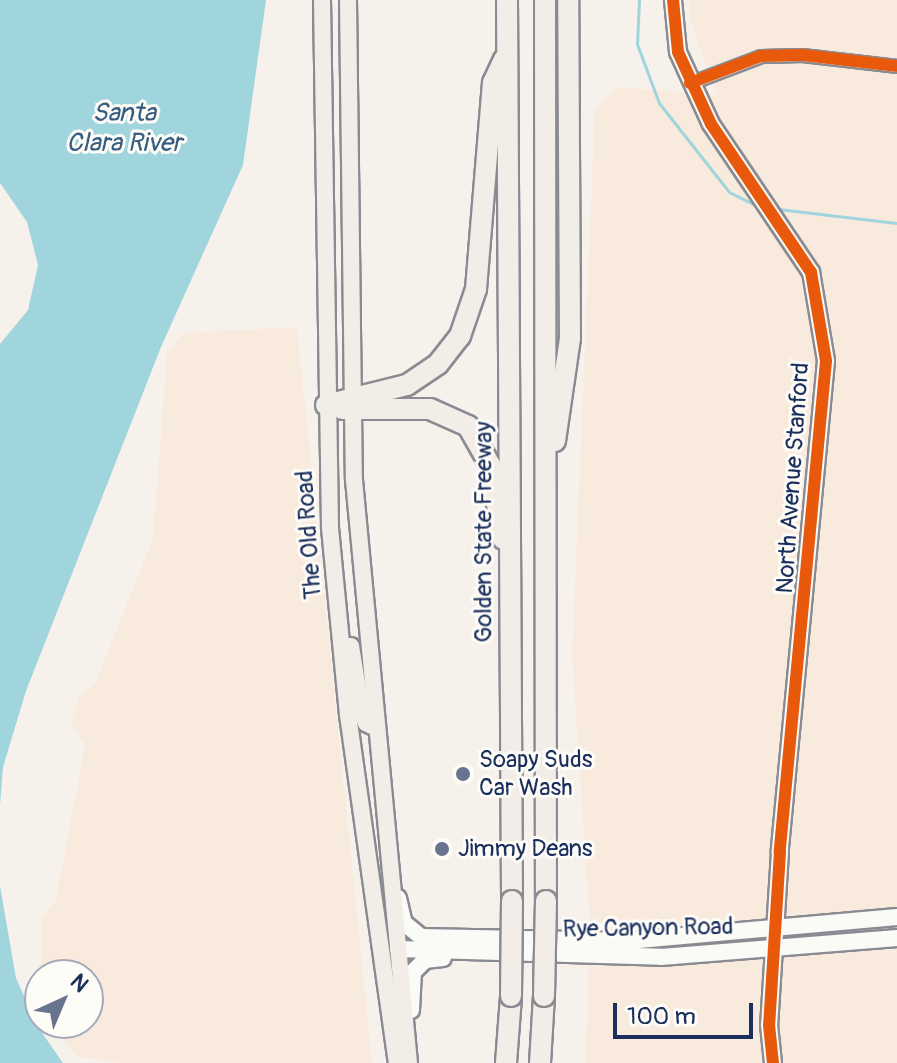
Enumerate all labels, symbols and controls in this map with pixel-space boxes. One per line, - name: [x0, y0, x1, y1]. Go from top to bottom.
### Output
- water label: Santa Clara River: [66, 98, 182, 160]
- street label: North Avenue Stanford: [771, 362, 815, 594]
- street label: Golden State Freeway: [470, 421, 498, 643]
- street label: The Old Road: [290, 470, 328, 600]
- place label: Soapy Suds Car Wash: [479, 746, 592, 802]
- marker: Soapy Suds Car Wash: [454, 765, 472, 783]
- place label: Jimmy Deans: [458, 835, 592, 863]
- marker: Jimmy Deans: [433, 840, 451, 858]
- street label: Rye Canyon Road: [562, 912, 734, 944]
- north arrow: [24, 959, 104, 1039]
- text: N: [64, 968, 94, 998]
- scale bar: [617, 987, 757, 1037]
- text: 100 m: [627, 1002, 696, 1031]

